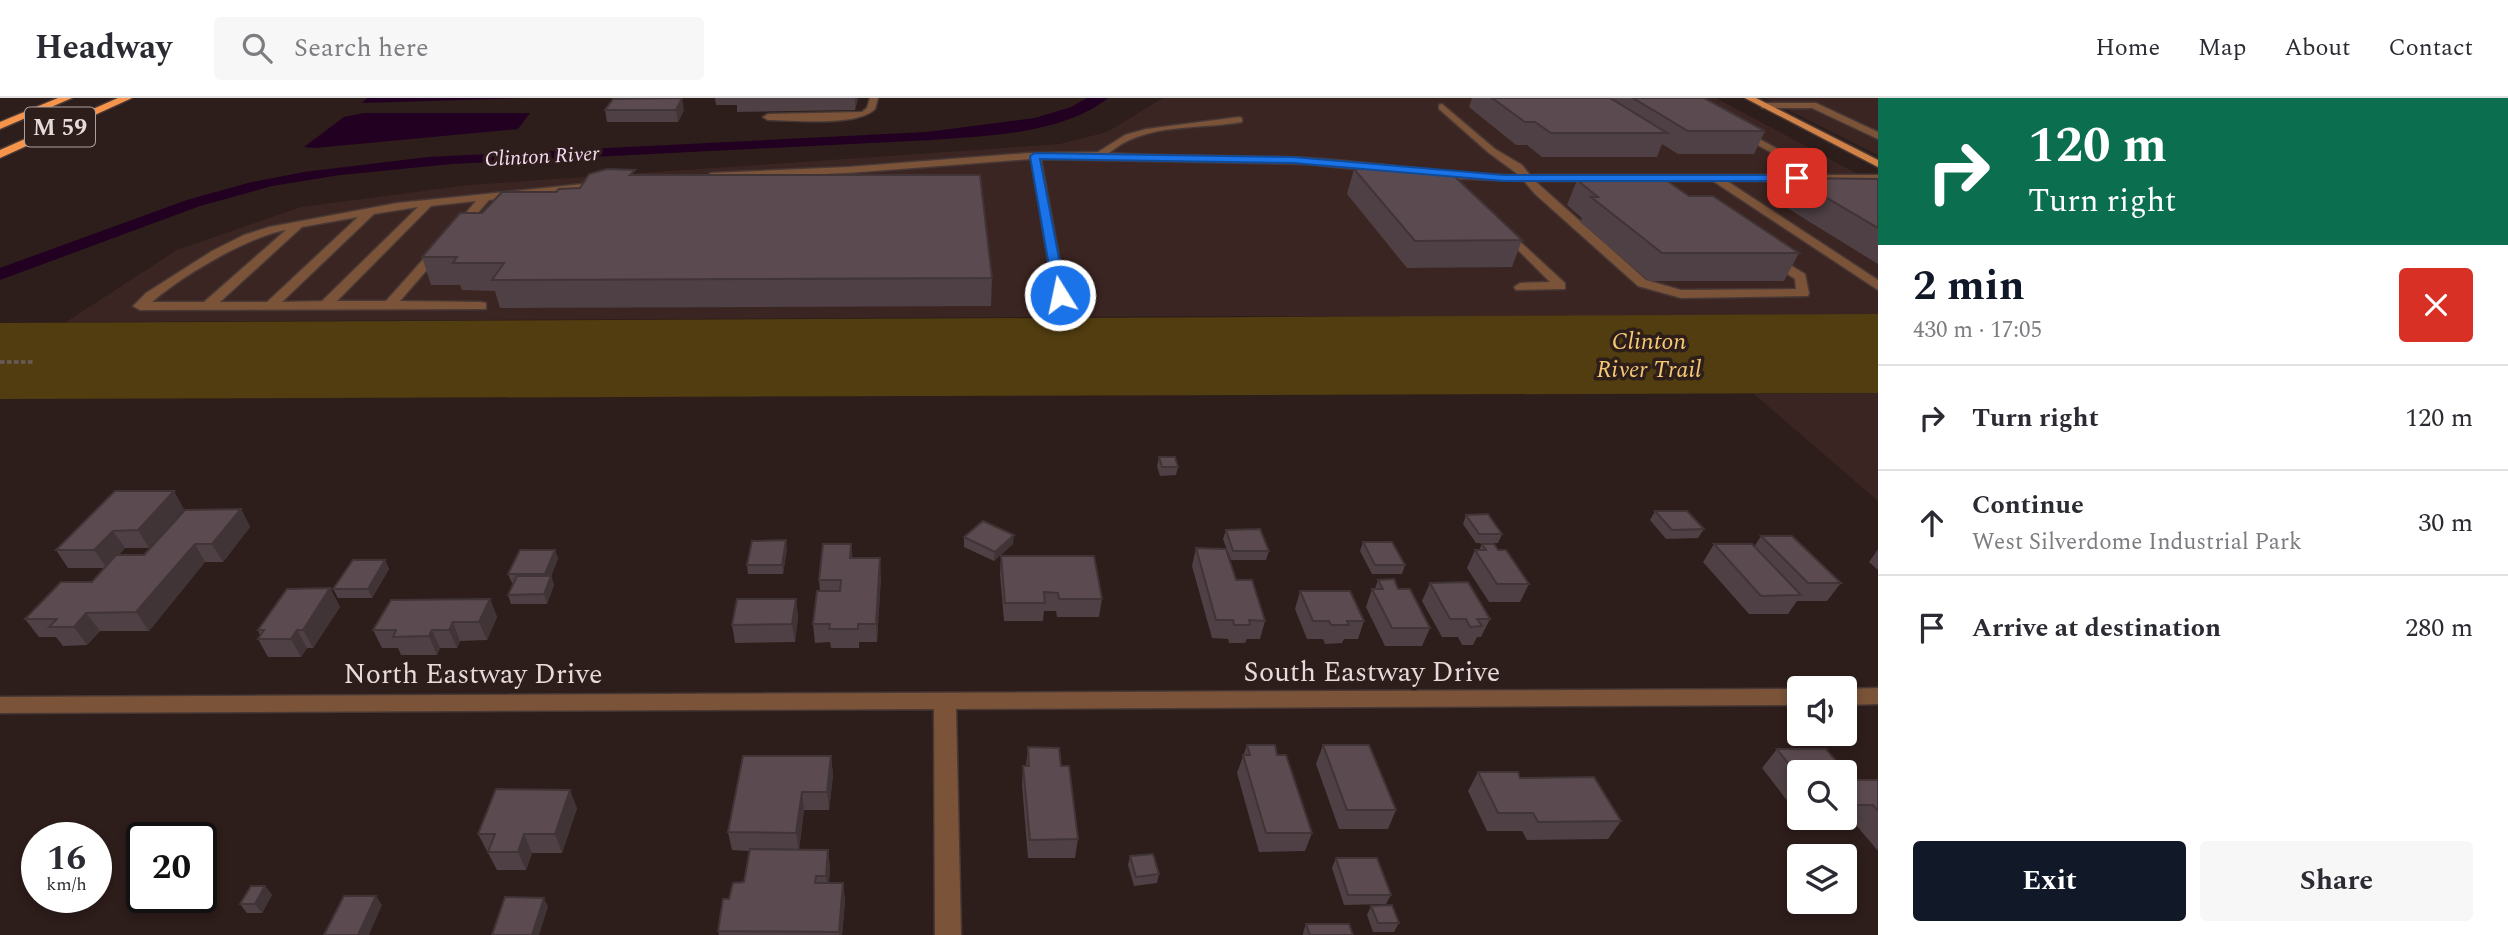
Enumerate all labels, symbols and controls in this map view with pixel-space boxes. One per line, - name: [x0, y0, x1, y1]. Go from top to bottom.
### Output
- search box: [214, 17, 704, 80]
- text: Headway: [35, 23, 172, 73]
- text: Search here: [294, 28, 429, 68]
- icon: search: [238, 29, 276, 67]
- text: Home: [2095, 30, 2160, 66]
- text: Map: [2198, 30, 2246, 66]
- text: About: [2284, 30, 2350, 66]
- text: Contact: [2388, 30, 2473, 66]
- road number: M 59: [25, 108, 95, 146]
- text: 120 m: [2028, 109, 2167, 184]
- icon: right: [1913, 126, 2004, 217]
- water label: Clinton River: [484, 138, 601, 176]
- pin: [1767, 148, 1827, 208]
- icon: arrive: [1778, 159, 1816, 197]
- text: Turn right: [2028, 177, 2176, 226]
- text: 2 min: [1913, 255, 2025, 318]
- position arrow: [1023, 258, 1097, 332]
- button: close: [2399, 268, 2473, 342]
- text: 430 m · 17:05: [1913, 313, 2042, 348]
- park label: Clinton River Trail: [1597, 324, 1701, 388]
- text: Turn right: [1972, 398, 2099, 438]
- text: 120 m: [2405, 398, 2473, 438]
- icon: right: [1913, 399, 1951, 437]
- text: Continue: [1972, 485, 2084, 525]
- text: 30 m: [2418, 503, 2473, 543]
- icon: ahead: [1913, 504, 1951, 542]
- text: West Silverdome Industrial Park: [1972, 525, 2302, 560]
- text: Arrive at destination: [1972, 608, 2221, 648]
- text: 280 m: [2405, 608, 2473, 648]
- icon: arrive: [1913, 609, 1951, 647]
- street label: South Eastway Drive: [1244, 651, 1500, 694]
- street label: North Eastway Drive: [343, 653, 603, 696]
- map controls: [1787, 676, 1857, 914]
- button: sound: [1787, 676, 1857, 746]
- button: search: [1787, 760, 1857, 830]
- speed limit sign: 20: [126, 822, 217, 913]
- text: 16: [47, 832, 86, 885]
- button: Exit: [1913, 841, 2186, 921]
- button: Share: [2200, 841, 2473, 921]
- button: layers: [1787, 844, 1857, 914]
- text: km/h: [46, 871, 87, 898]

